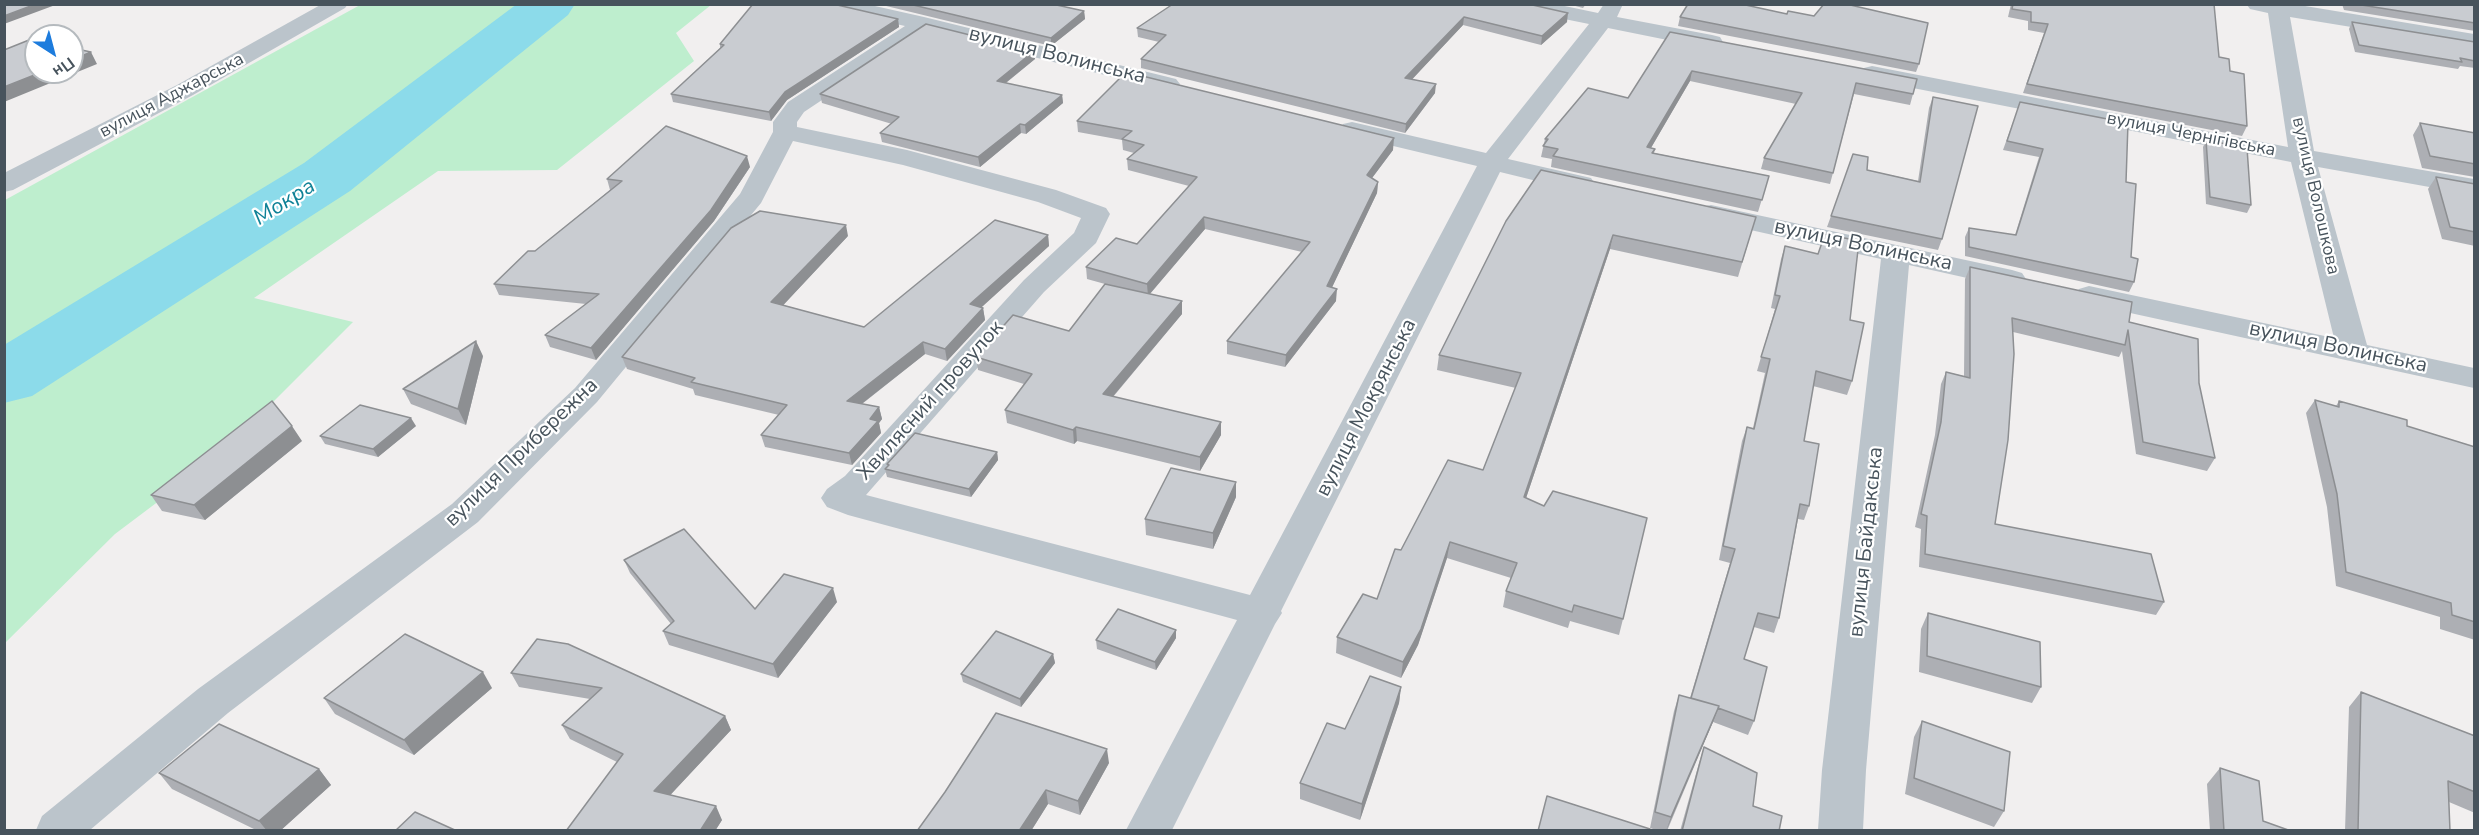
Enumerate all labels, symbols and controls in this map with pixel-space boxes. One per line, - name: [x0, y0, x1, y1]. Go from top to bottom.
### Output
- street label: вулиця Волинська: [966, 22, 1148, 90]
- north arrow: [24, 24, 84, 84]
- street label: вулиця Аджарська: [96, 49, 248, 143]
- text: Пн: [48, 52, 79, 82]
- street label: вулиця Чернігівська: [2105, 108, 2277, 162]
- street label: вулиця Волошкова: [2286, 115, 2344, 277]
- water label: Мокра: [249, 174, 321, 232]
- street label: вулиця Волинська: [1772, 215, 1954, 277]
- street label: вулиця Мокрянська: [1311, 315, 1423, 501]
- street label: Хвилясний провулок: [853, 316, 1009, 486]
- street label: вулиця Волинська: [2247, 317, 2429, 379]
- street label: вулиця Прибережна: [440, 373, 604, 533]
- street label: вулиця Байдакська: [1844, 446, 1890, 638]

